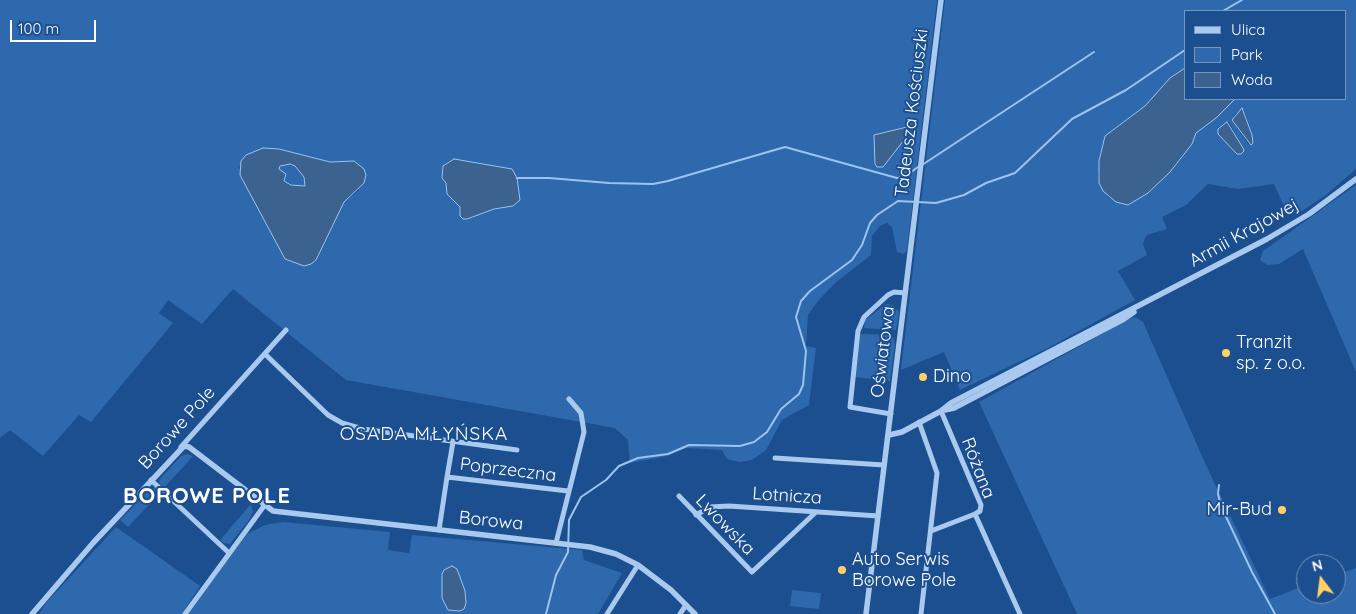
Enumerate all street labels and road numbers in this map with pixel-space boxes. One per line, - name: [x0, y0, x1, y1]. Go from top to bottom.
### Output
- street label: Tadeusza Kościuszki: [891, 28, 933, 198]
- street label: Armii Krajowej: [1186, 194, 1302, 272]
- street label: Oświatowa: [867, 305, 899, 399]
- street label: Borowe Pole: [134, 382, 220, 474]
- street label: Różana: [956, 434, 1000, 502]
- street label: Poprzeczna: [458, 453, 558, 487]
- street label: Lotnicza: [752, 483, 822, 509]
- street label: Lwowska: [691, 490, 759, 560]
- street label: Borowa: [458, 507, 524, 535]

